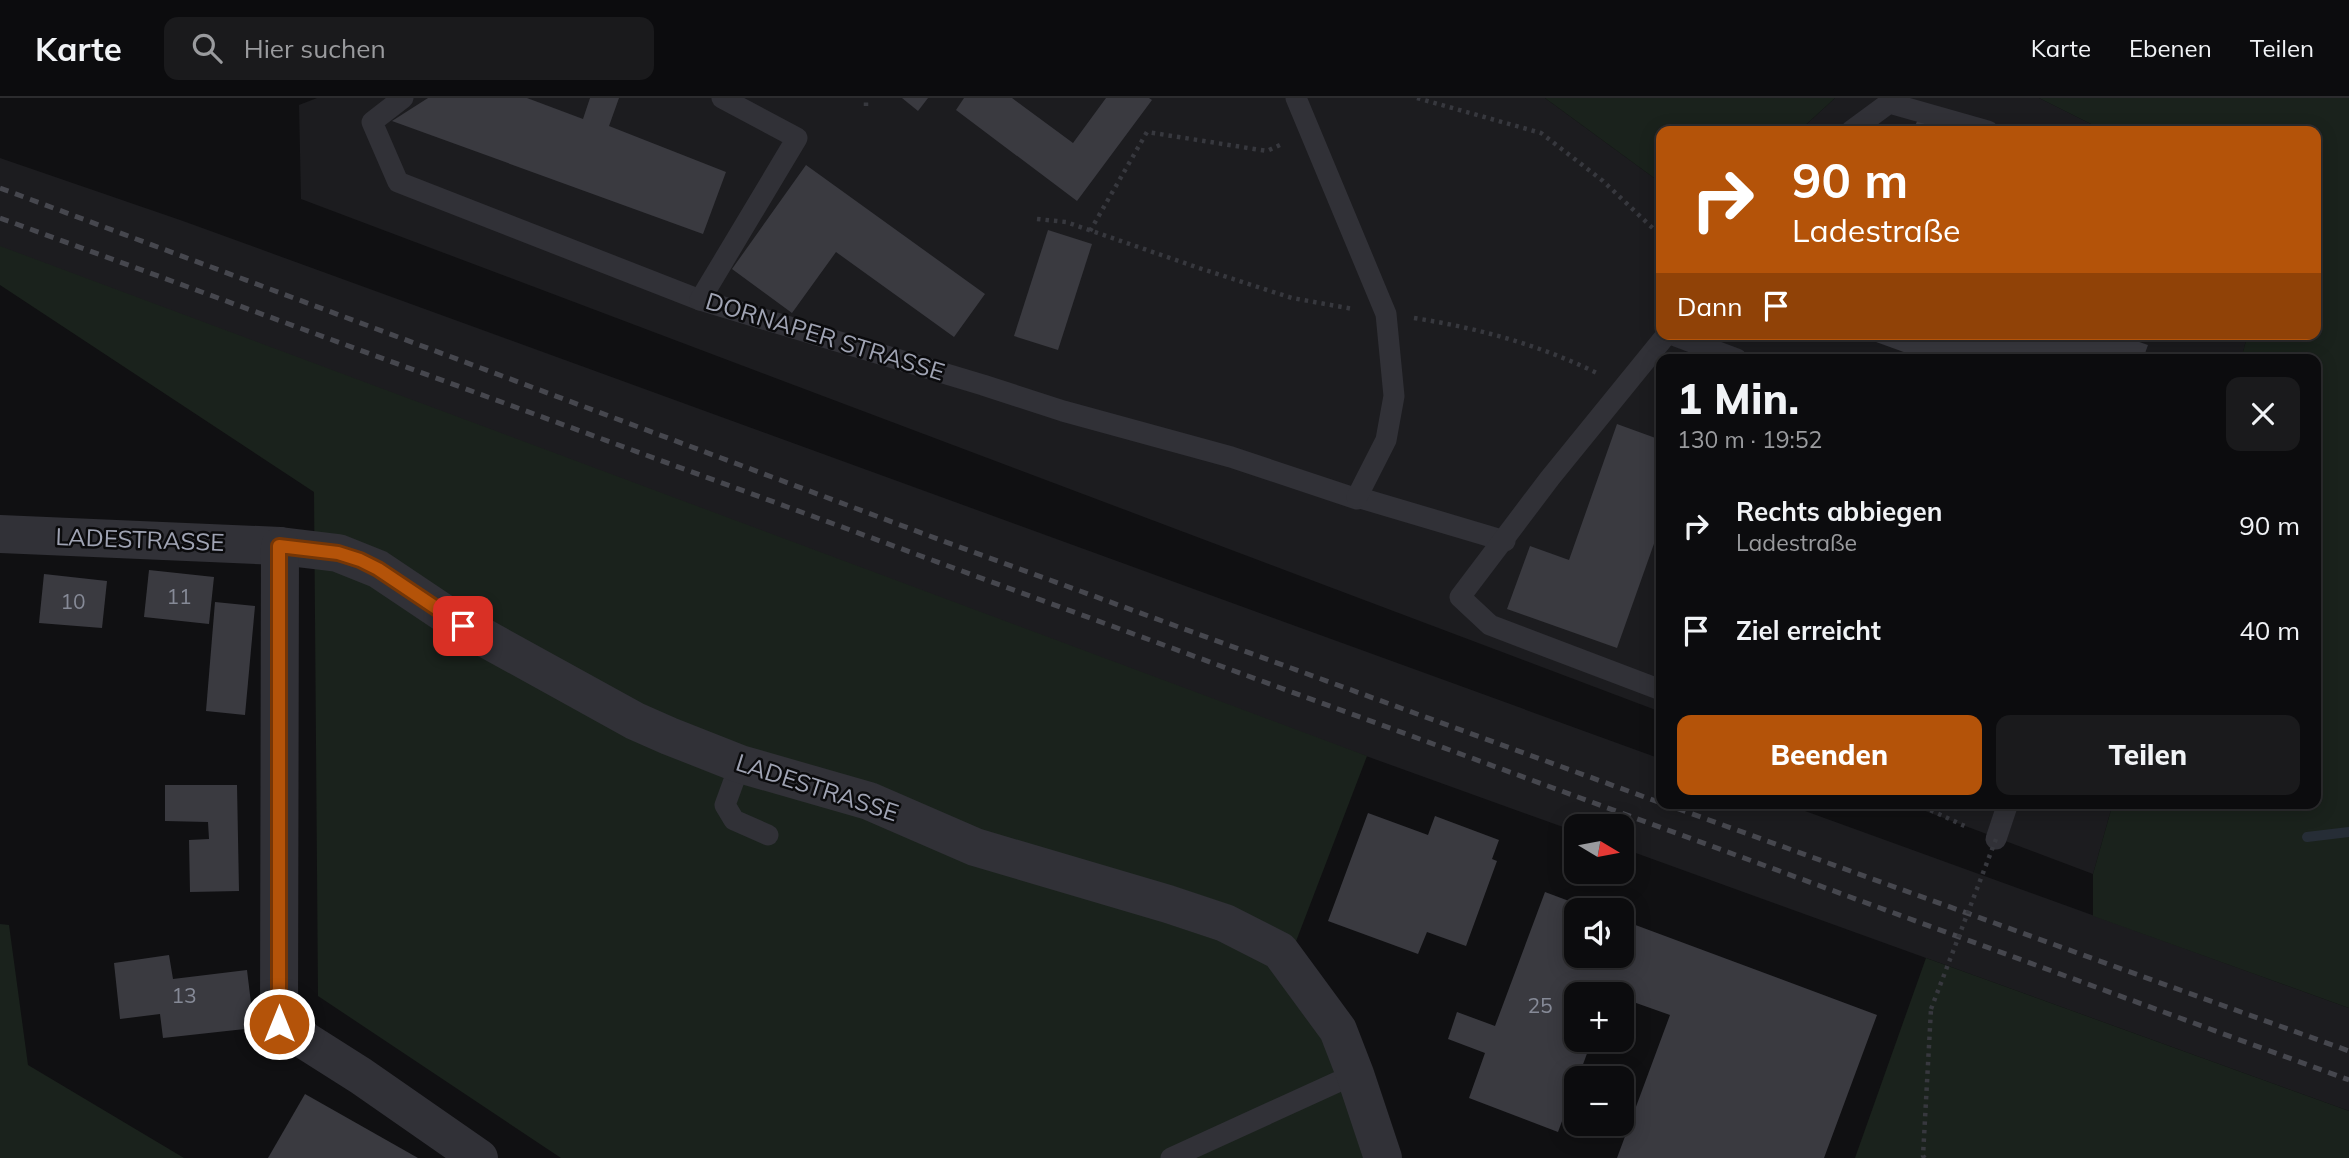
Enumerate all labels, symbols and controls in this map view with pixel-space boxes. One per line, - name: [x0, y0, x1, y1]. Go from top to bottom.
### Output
- search box: [164, 17, 654, 80]
- text: Karte: [35, 28, 122, 69]
- icon: search: [188, 29, 226, 67]
- text: Hier suchen: [244, 32, 386, 65]
- text: Karte: [2031, 33, 2091, 63]
- text: Ebenen: [2129, 33, 2212, 63]
- text: Teilen: [2250, 33, 2314, 63]
- text: 90 m: [1792, 149, 1908, 210]
- icon: right: [1677, 154, 1768, 245]
- text: Ladestraße: [1792, 210, 1961, 250]
- street label: DORNAPER STRASSE: [702, 285, 948, 387]
- icon: arrive: [1757, 287, 1795, 325]
- text: Dann: [1677, 290, 1743, 323]
- text: 1 Min.: [1677, 372, 1799, 425]
- button: close: [2226, 377, 2300, 451]
- text: 130 m · 19:52: [1677, 425, 1822, 454]
- text: Rechts abbiegen: [1736, 495, 1942, 528]
- icon: right: [1677, 507, 1715, 545]
- text: 90 m: [2239, 509, 2300, 542]
- street label: LADESTRASSE: [55, 521, 225, 557]
- text: Ladestraße: [1736, 528, 1857, 557]
- house number: 11: [166, 583, 192, 609]
- house number: 10: [60, 588, 86, 614]
- pin: [433, 596, 493, 656]
- icon: arrive: [444, 607, 482, 645]
- icon: arrive: [1677, 612, 1715, 650]
- text: Ziel erreicht: [1736, 614, 1881, 647]
- text: 40 m: [2239, 614, 2300, 647]
- button: Beenden: [1677, 715, 1982, 795]
- button: Teilen: [1996, 715, 2300, 795]
- street label: LADESTRASSE: [732, 747, 902, 827]
- north arrow: [1564, 814, 1634, 884]
- map controls: [1564, 814, 1634, 1136]
- button: sound: [1564, 898, 1634, 968]
- house number: 13: [171, 982, 197, 1008]
- button: +: [1564, 982, 1634, 1052]
- position arrow: [242, 987, 316, 1061]
- house number: 25: [1527, 992, 1553, 1018]
- button: −: [1564, 1066, 1634, 1136]

